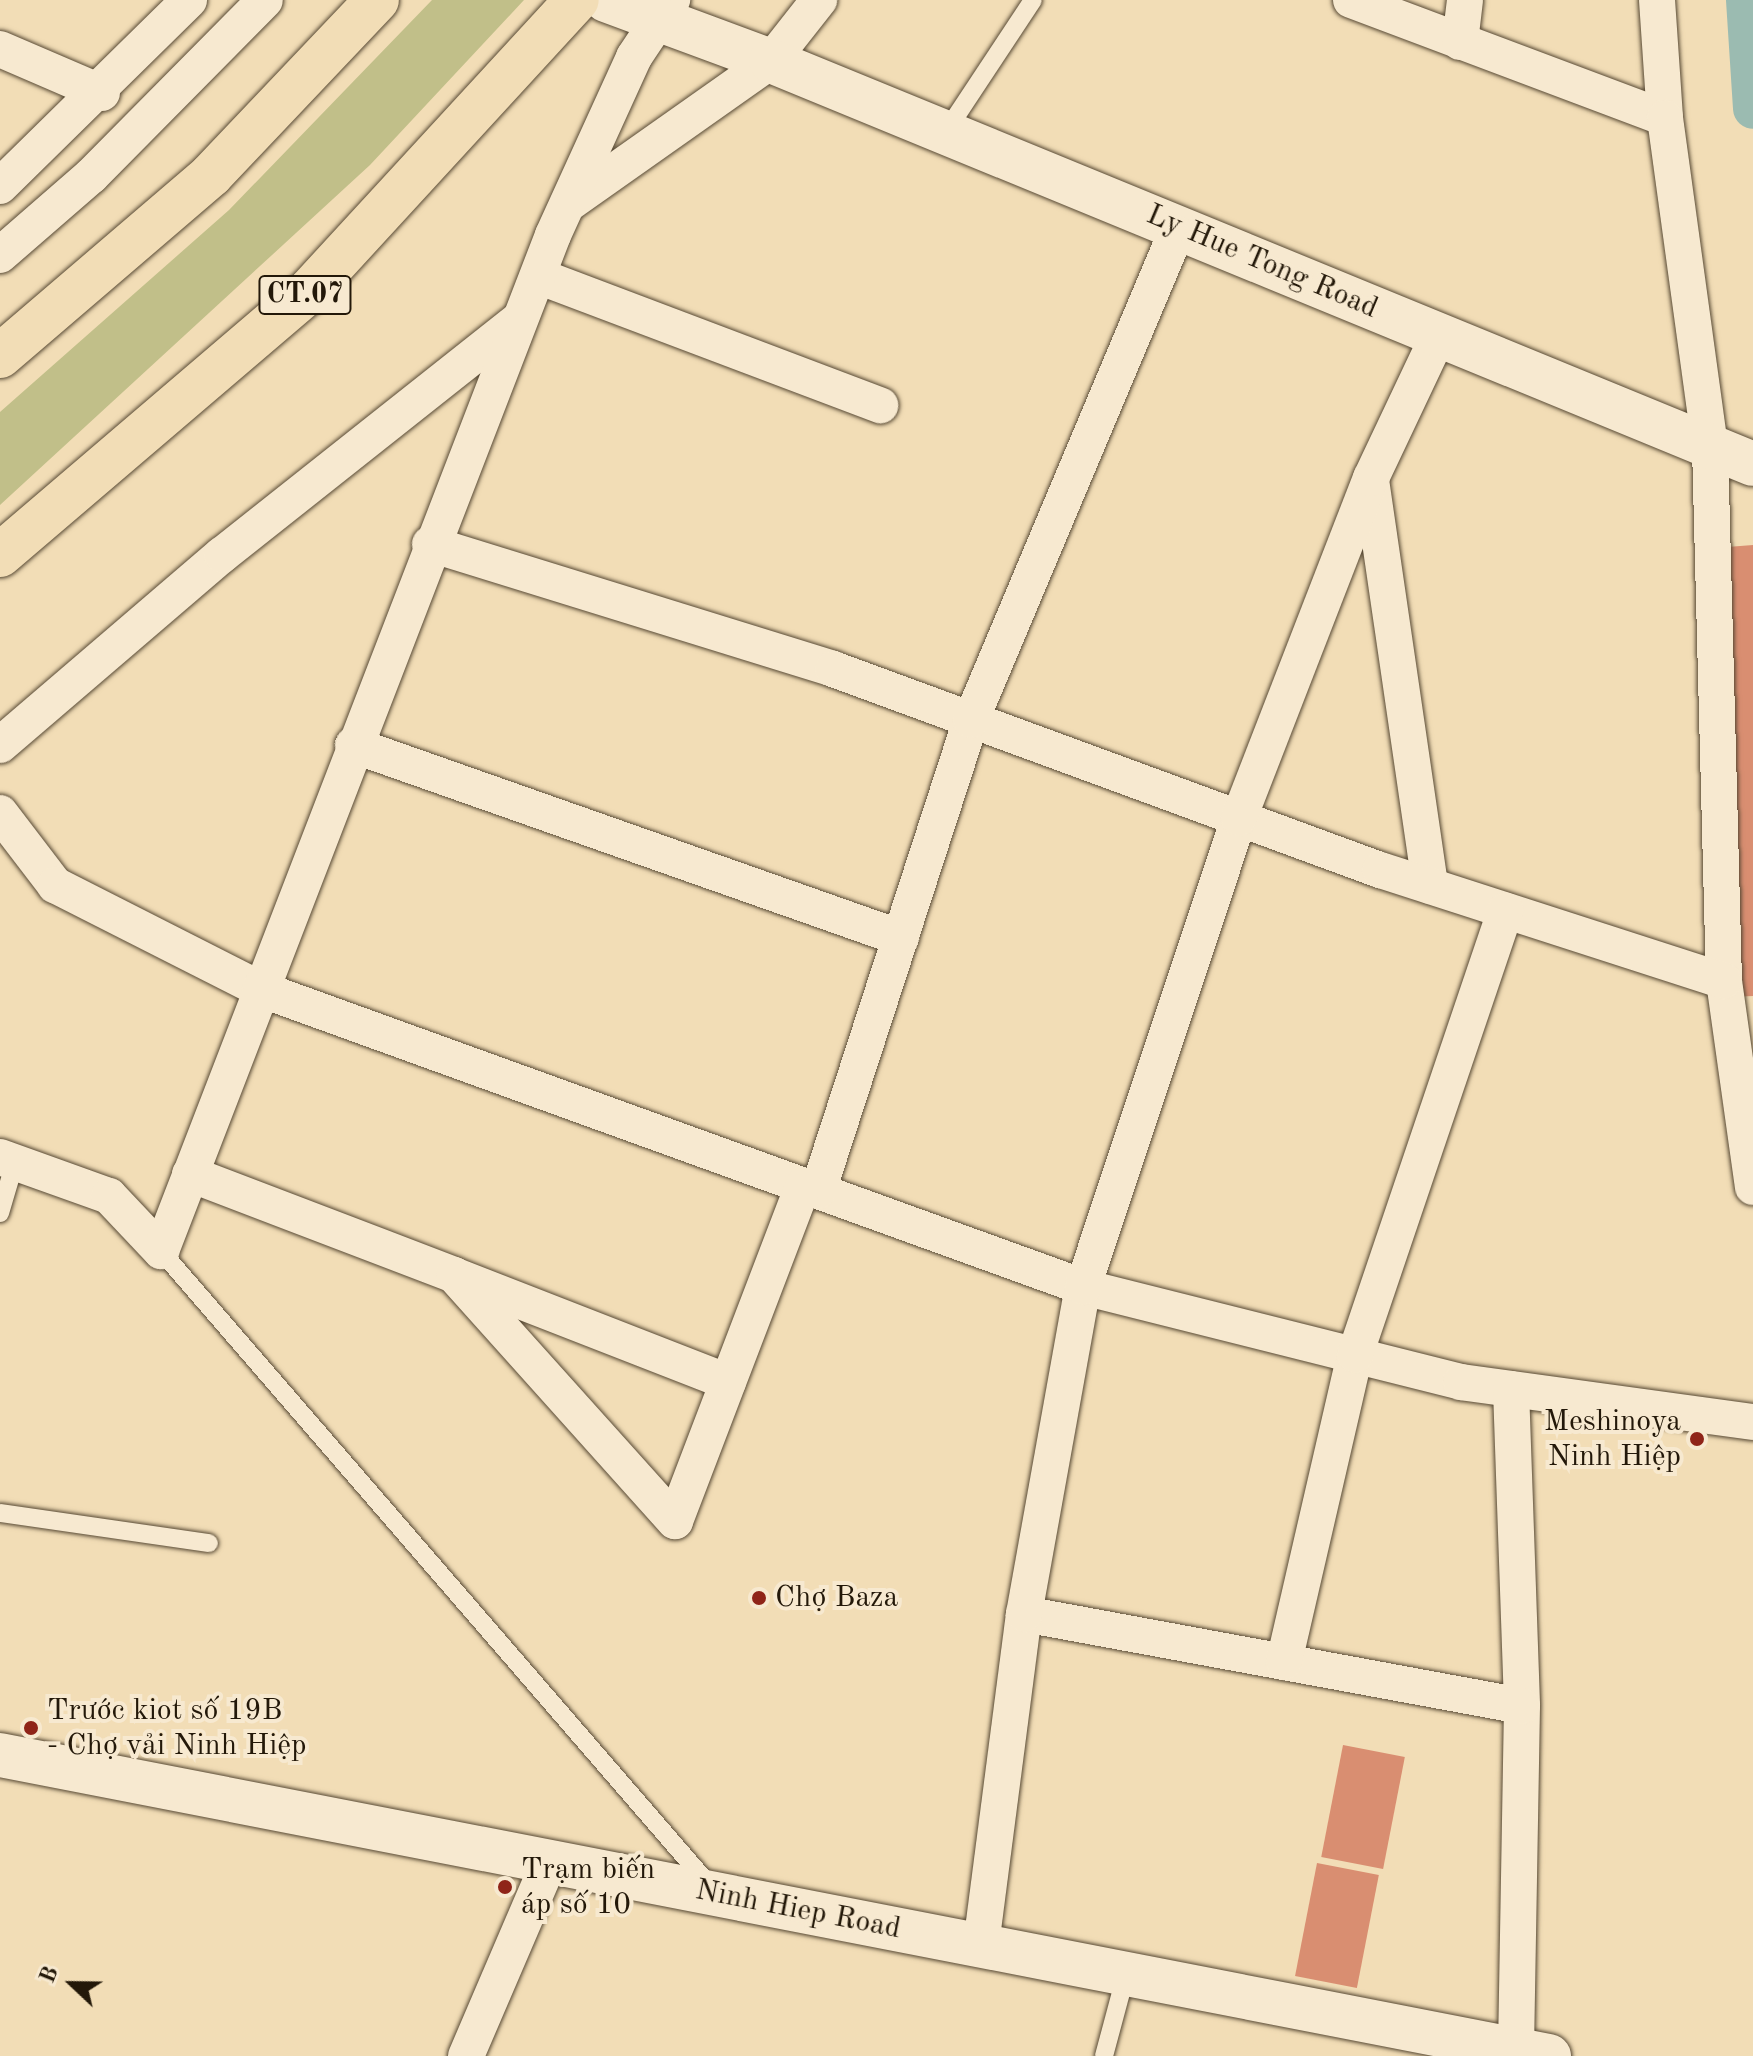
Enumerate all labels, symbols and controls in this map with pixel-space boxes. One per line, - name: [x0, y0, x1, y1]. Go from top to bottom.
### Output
- street label: Ly Hue Tong Road: [1141, 197, 1383, 327]
- road number: CT.07: [257, 271, 353, 319]
- place label: Meshinoya Ninh Hiệp: [1544, 1404, 1681, 1474]
- marker: Meshinoya Ninh Hiệp: [1688, 1430, 1706, 1448]
- place label: Chợ Baza: [775, 1580, 898, 1616]
- marker: Chợ Baza: [750, 1589, 768, 1607]
- place label: Trước kiot số 19B - Chợ vải Ninh Hiệp: [47, 1693, 307, 1764]
- marker: Trước kiot số 19B - Chợ vải Ninh Hiệp: [22, 1719, 40, 1737]
- place label: Trạm biến áp số 10: [521, 1852, 655, 1922]
- street label: Ninh Hiep Road: [692, 1872, 904, 1948]
- marker: Trạm biến áp số 10: [496, 1878, 514, 1896]
- north arrow: [32, 1944, 112, 2024]
- text: B: [37, 1964, 63, 1986]

